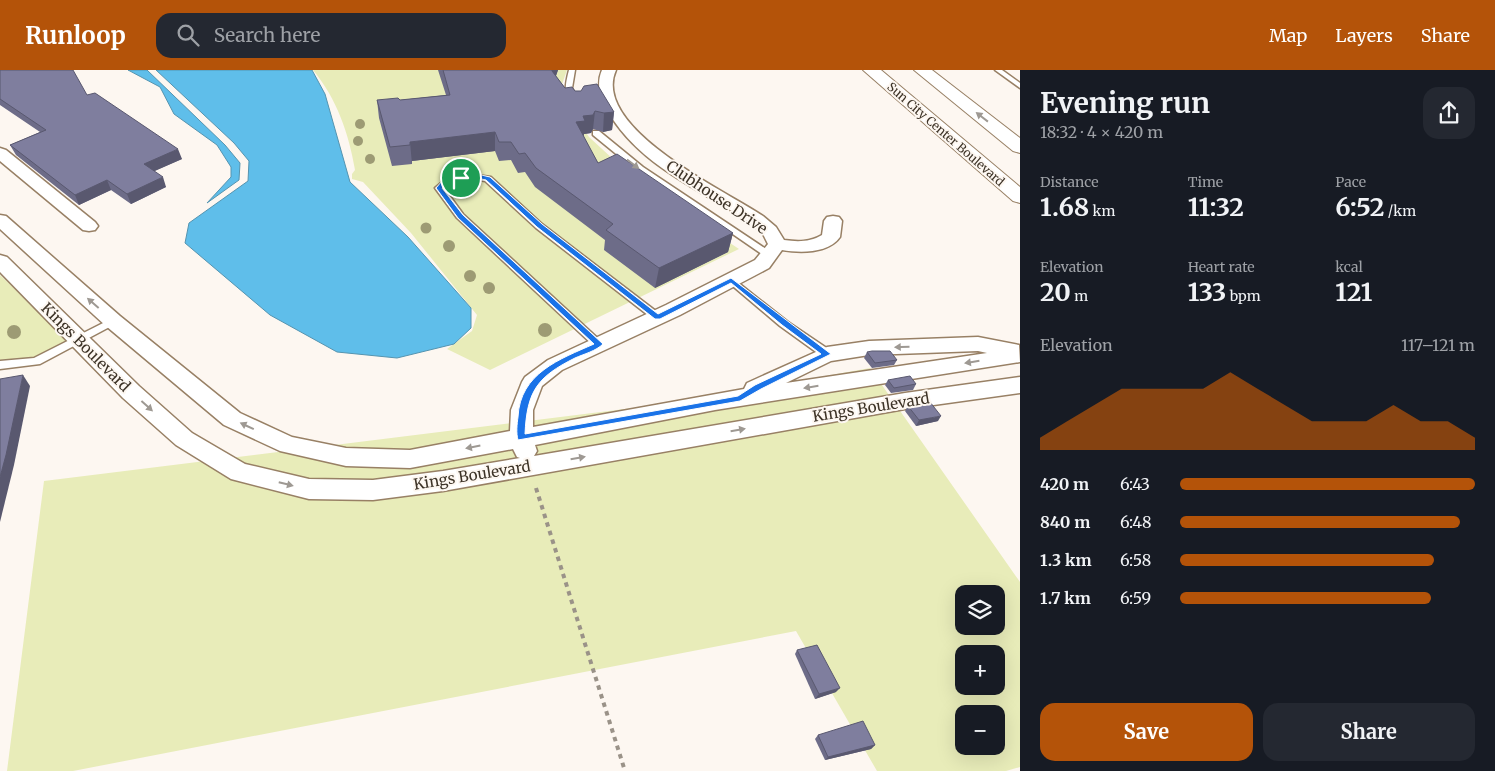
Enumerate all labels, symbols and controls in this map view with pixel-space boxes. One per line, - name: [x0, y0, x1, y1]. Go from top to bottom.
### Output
- search box: [156, 13, 506, 58]
- text: Runloop: [25, 20, 126, 51]
- icon: search: [174, 21, 202, 49]
- text: Search here: [214, 23, 320, 47]
- text: Map: [1269, 24, 1307, 47]
- text: Layers: [1335, 24, 1393, 47]
- text: Share: [1421, 24, 1470, 47]
- street label: Sun City Center Boulevard: [884, 79, 1008, 189]
- text: Evening run: [1040, 85, 1210, 121]
- button: share: [1423, 87, 1475, 139]
- one-way arrow: [976, 112, 989, 123]
- text: 18:32 · 4 × 420 m: [1040, 122, 1163, 142]
- street label: Clubhouse Drive: [663, 156, 771, 238]
- pin: [440, 157, 482, 199]
- one-way arrow: [626, 158, 639, 169]
- icon: arrive: [447, 164, 475, 192]
- text: Distance: [1040, 173, 1099, 191]
- text: Time: [1188, 173, 1223, 191]
- text: Pace: [1335, 173, 1366, 191]
- text: 1.68: [1040, 191, 1089, 223]
- text: 11:32: [1188, 191, 1244, 223]
- text: 6:52: [1335, 191, 1385, 223]
- text: km: [1089, 202, 1115, 220]
- text: /km: [1385, 202, 1416, 220]
- text: Elevation: [1040, 258, 1104, 276]
- text: Heart rate: [1188, 258, 1255, 276]
- text: kcal: [1335, 258, 1363, 276]
- text: 20: [1040, 276, 1071, 308]
- text: 133: [1188, 276, 1226, 308]
- text: 121: [1335, 276, 1372, 308]
- text: m: [1071, 287, 1088, 305]
- text: bpm: [1226, 287, 1261, 305]
- street label: Kings Boulevard: [37, 298, 135, 396]
- one-way arrow: [86, 298, 99, 309]
- text: Elevation: [1040, 335, 1113, 355]
- text: 117–121 m: [1401, 335, 1475, 355]
- one-way arrow: [894, 344, 910, 352]
- one-way arrow: [963, 358, 979, 366]
- one-way arrow: [803, 384, 819, 392]
- street label: Kings Boulevard: [811, 388, 931, 426]
- one-way arrow: [140, 400, 152, 412]
- one-way arrow: [240, 422, 254, 430]
- one-way arrow: [730, 425, 746, 433]
- one-way arrow: [465, 443, 481, 451]
- one-way arrow: [570, 453, 586, 461]
- street label: Kings Boulevard: [412, 456, 532, 494]
- text: 420 m: [1040, 474, 1089, 494]
- text: 6:43: [1120, 474, 1150, 494]
- one-way arrow: [279, 480, 294, 488]
- text: 840 m: [1040, 512, 1090, 532]
- text: 6:48: [1120, 512, 1152, 532]
- text: 1.3 km: [1040, 550, 1092, 570]
- text: 6:58: [1120, 550, 1151, 570]
- map controls: [955, 585, 1005, 755]
- button: layers: [955, 585, 1005, 635]
- text: 1.7 km: [1040, 588, 1091, 608]
- text: 6:59: [1120, 588, 1151, 608]
- button: +: [955, 645, 1005, 695]
- button: Save: [1040, 703, 1253, 761]
- button: Share: [1263, 703, 1475, 761]
- button: −: [955, 705, 1005, 755]

